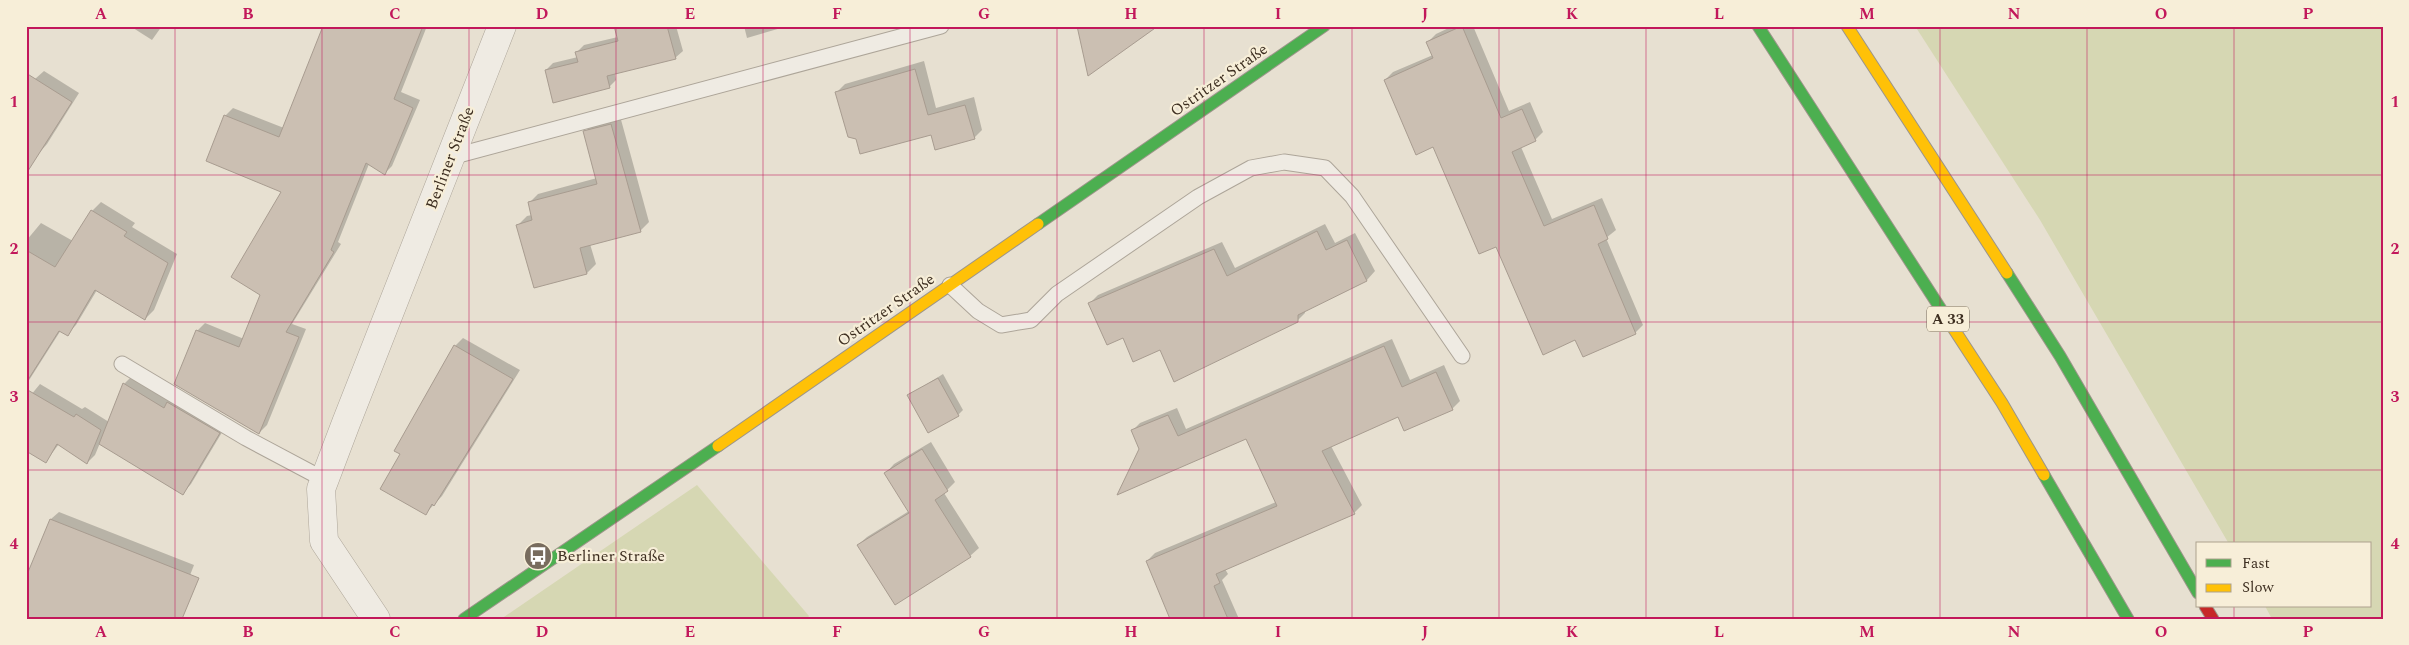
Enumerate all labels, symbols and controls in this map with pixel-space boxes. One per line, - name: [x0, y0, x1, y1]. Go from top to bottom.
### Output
- text: A: [95, 2, 108, 26]
- text: B: [242, 2, 254, 26]
- text: C: [389, 2, 401, 26]
- text: D: [536, 2, 549, 26]
- text: E: [685, 2, 695, 26]
- text: F: [832, 2, 842, 26]
- text: G: [978, 2, 990, 26]
- text: H: [1124, 2, 1138, 26]
- text: I: [1275, 2, 1281, 26]
- text: J: [1422, 2, 1429, 26]
- text: K: [1566, 2, 1579, 26]
- text: L: [1714, 2, 1724, 26]
- text: M: [1859, 2, 1875, 26]
- text: N: [2007, 2, 2021, 26]
- text: O: [2155, 2, 2167, 26]
- text: P: [2303, 2, 2314, 26]
- street label: Ostritzer Straße: [1165, 37, 1273, 123]
- text: 1: [10, 90, 18, 114]
- text: 1: [2391, 90, 2399, 114]
- street label: Berliner Straße: [419, 103, 481, 213]
- text: 2: [10, 237, 19, 261]
- text: 2: [2391, 237, 2400, 261]
- street label: Ostritzer Straße: [832, 267, 940, 353]
- road number: A 33: [1927, 306, 1969, 332]
- text: 3: [10, 385, 19, 409]
- text: 3: [2391, 385, 2400, 409]
- text: 4: [10, 532, 19, 556]
- text: 4: [2391, 532, 2400, 556]
- bus stop icon: Berliner Straße: [523, 541, 553, 571]
- legend: [2196, 542, 2372, 608]
- place label: Berliner Straße: [557, 544, 665, 568]
- text: Fast: [2242, 552, 2270, 575]
- text: Slow: [2242, 576, 2274, 599]
- text: A: [95, 620, 108, 644]
- text: B: [242, 620, 254, 644]
- text: C: [389, 620, 401, 644]
- text: D: [536, 620, 549, 644]
- text: E: [685, 620, 695, 644]
- text: F: [832, 620, 842, 644]
- text: G: [978, 620, 990, 644]
- text: H: [1124, 620, 1138, 644]
- text: I: [1275, 620, 1281, 644]
- text: J: [1422, 620, 1429, 644]
- text: K: [1566, 620, 1579, 644]
- text: L: [1714, 620, 1724, 644]
- text: M: [1859, 620, 1875, 644]
- text: N: [2007, 620, 2021, 644]
- text: O: [2155, 620, 2167, 644]
- text: P: [2303, 620, 2314, 644]

